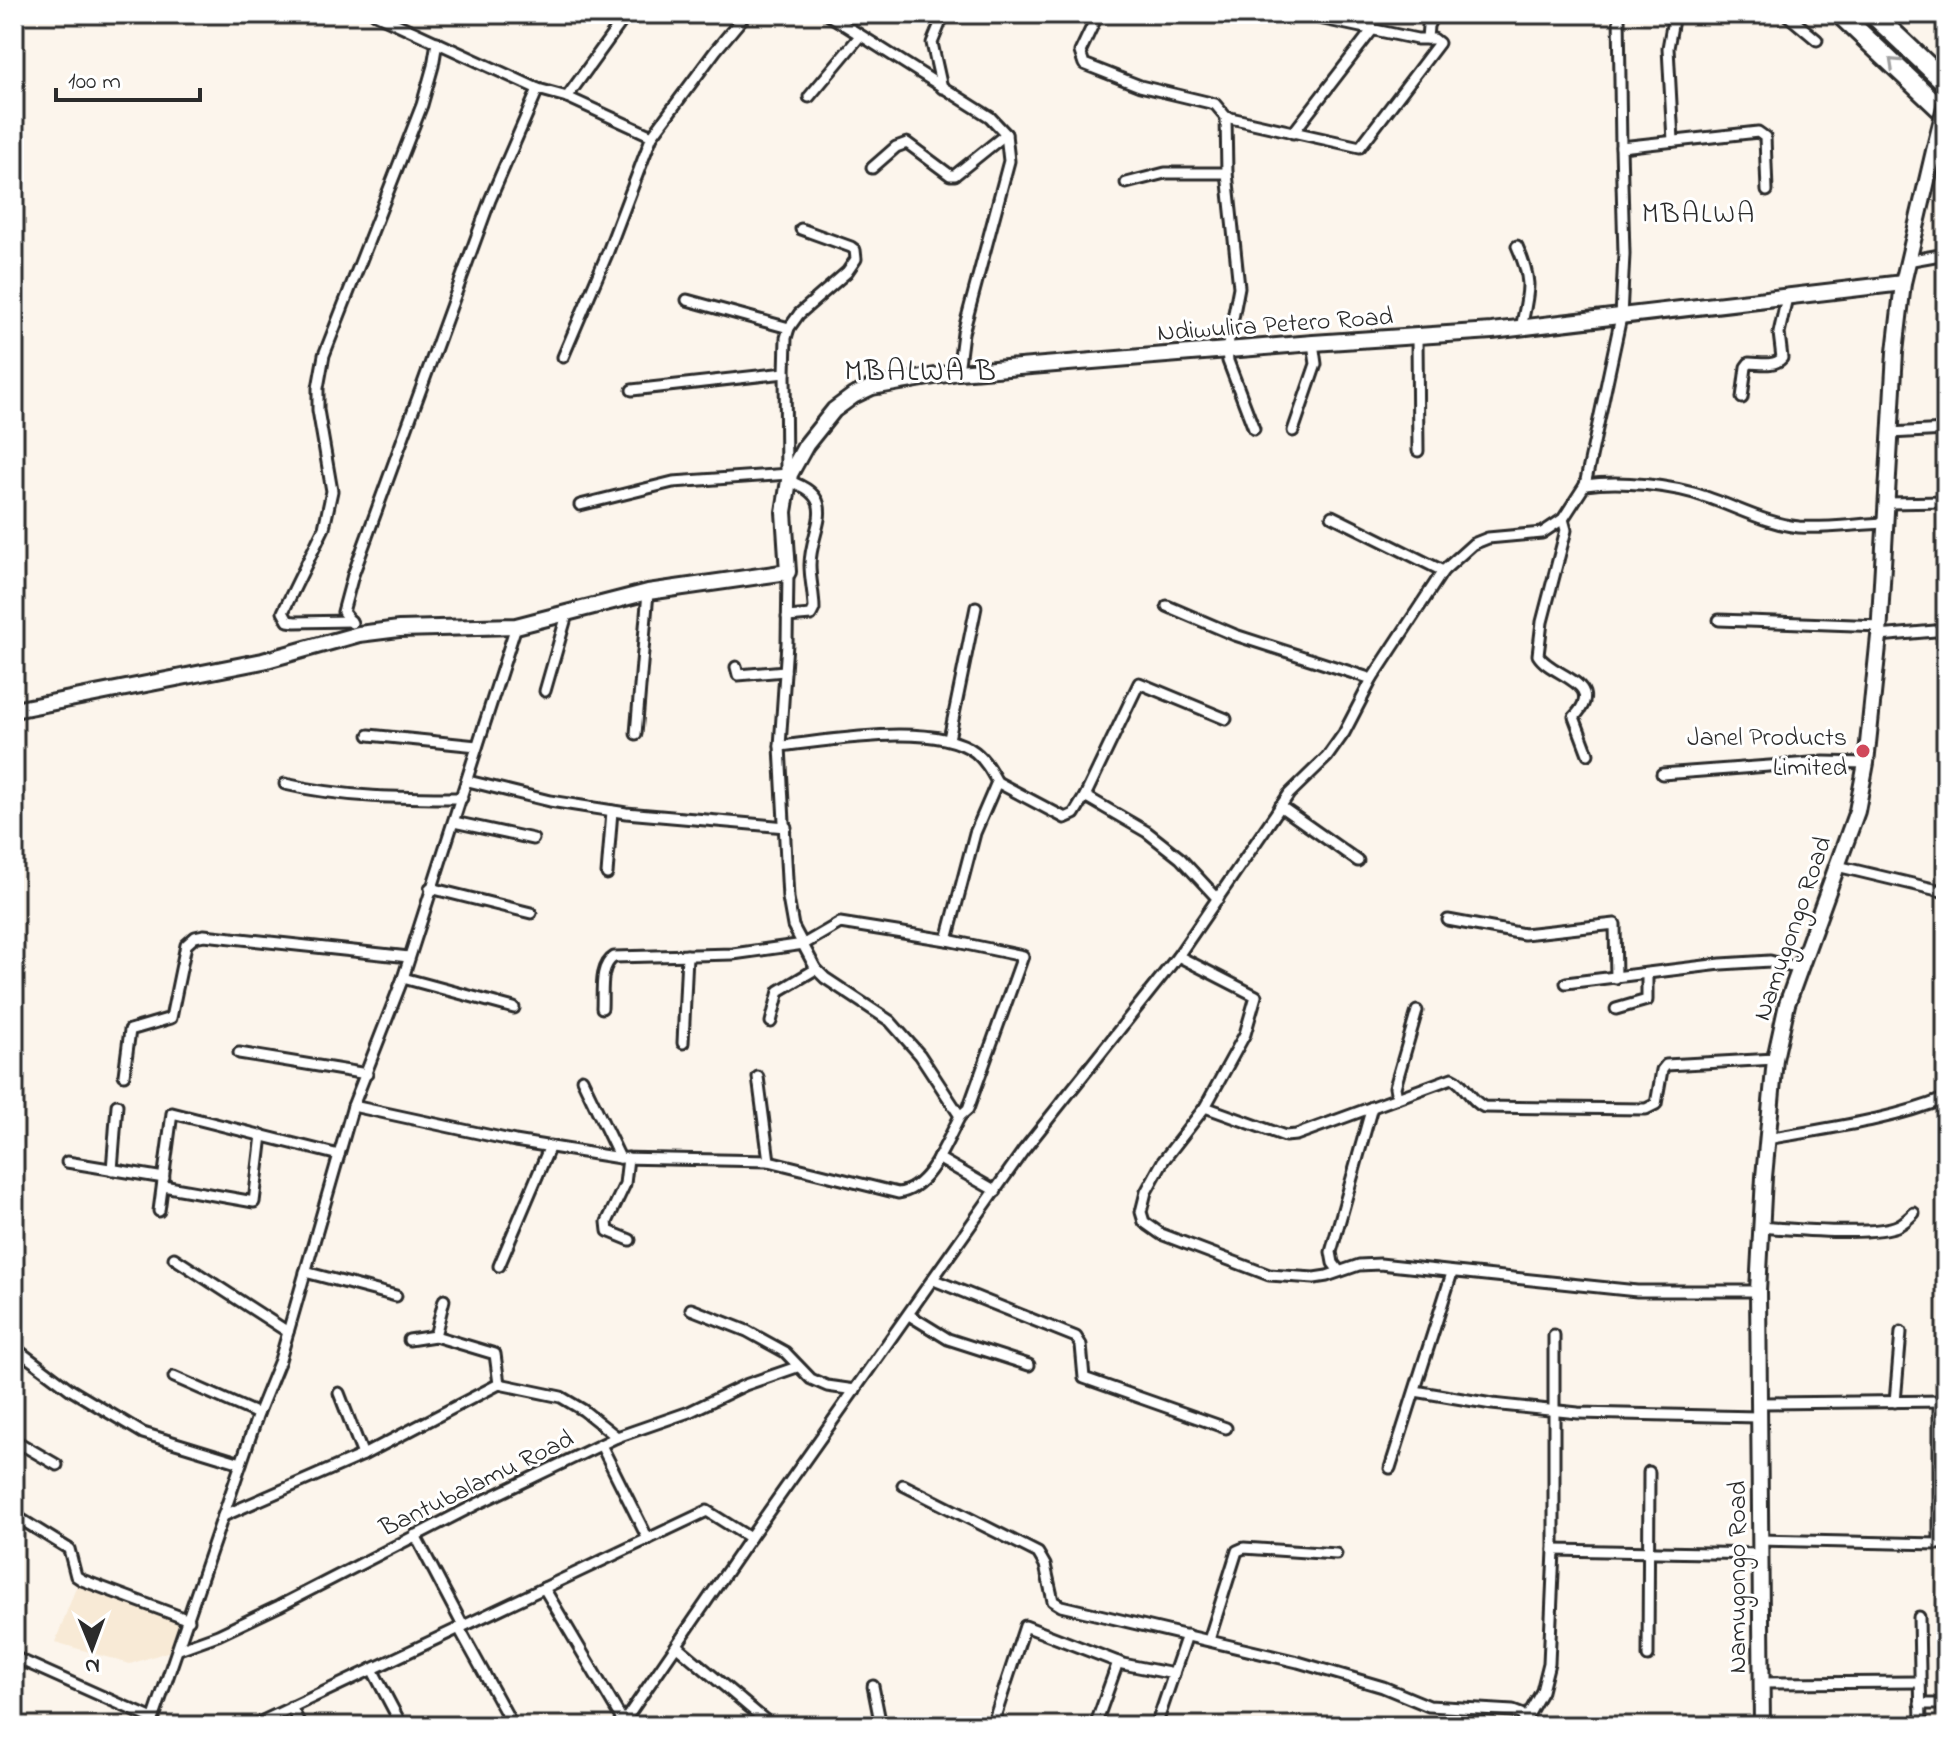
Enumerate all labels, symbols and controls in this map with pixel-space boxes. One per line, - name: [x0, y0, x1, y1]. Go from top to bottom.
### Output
- scale bar: [56, 52, 200, 102]
- one-way arrow: [1889, 58, 1903, 73]
- text: 100 m: [68, 65, 121, 100]
- district label: MBALWA: [1642, 195, 1756, 236]
- street label: Ndiwulira Petero Road: [1156, 299, 1395, 353]
- district label: MBALWA B: [844, 351, 998, 395]
- place label: Janel Products Limited: [1687, 720, 1847, 788]
- marker: Janel Products Limited: [1854, 742, 1872, 760]
- street label: Namugongo Road: [1744, 831, 1843, 1026]
- street label: Bantubalamu Road: [373, 1421, 581, 1549]
- street label: Namugongo Road: [1720, 1480, 1758, 1673]
- north arrow: [52, 1608, 132, 1688]
- text: N: [85, 1649, 100, 1681]

